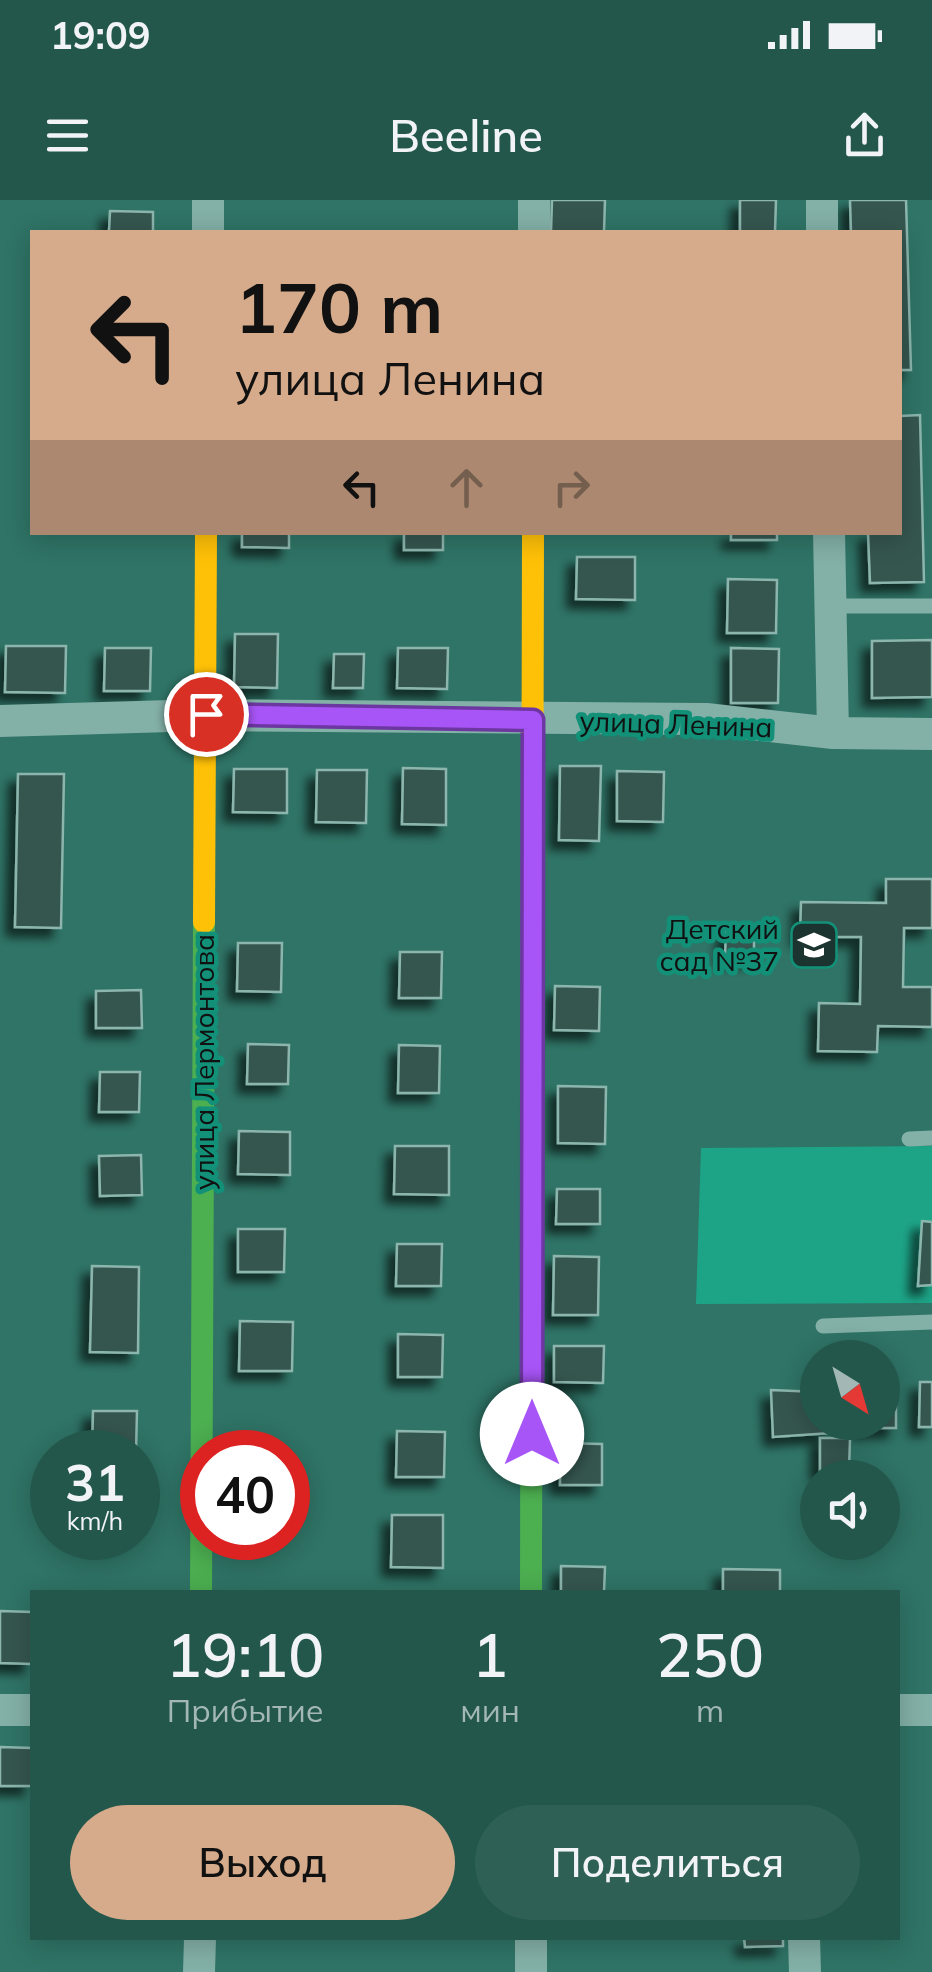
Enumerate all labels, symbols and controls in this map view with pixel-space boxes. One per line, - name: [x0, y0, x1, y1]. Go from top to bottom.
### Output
- text: 19:09: [50, 11, 151, 59]
- text: Beeline: [389, 107, 543, 163]
- icon: menu: [40, 108, 95, 163]
- icon: share: [837, 108, 892, 163]
- text: 170 m: [235, 263, 443, 351]
- icon: left: [70, 270, 200, 400]
- text: улица Ленина: [235, 350, 545, 406]
- icon: left: [334, 460, 389, 515]
- icon: ahead: [439, 460, 494, 515]
- icon: right: [544, 460, 599, 515]
- pin: [164, 672, 249, 757]
- icon: arrive: [179, 687, 234, 742]
- street label: улица Ленина: [579, 703, 773, 744]
- place label: Детский сад №37: [659, 911, 779, 978]
- school or university icon: Детский сад №37: [788, 919, 840, 971]
- street label: улица Лермонтова: [186, 934, 221, 1190]
- north arrow: [800, 1340, 900, 1440]
- map controls: [800, 1340, 900, 1560]
- position arrow: [480, 1382, 584, 1486]
- speed limit sign: 40: [180, 1430, 310, 1560]
- text: 31: [65, 1451, 125, 1514]
- button: sound: [800, 1460, 900, 1560]
- text: km/h: [67, 1505, 123, 1536]
- text: 19:10: [166, 1617, 324, 1692]
- text: 1: [472, 1617, 508, 1692]
- text: 250: [656, 1617, 764, 1692]
- text: Прибытие: [167, 1690, 324, 1730]
- text: мин: [460, 1690, 520, 1730]
- text: m: [696, 1690, 724, 1730]
- button: Выход: [70, 1805, 455, 1920]
- button: Поделиться: [475, 1805, 860, 1920]

